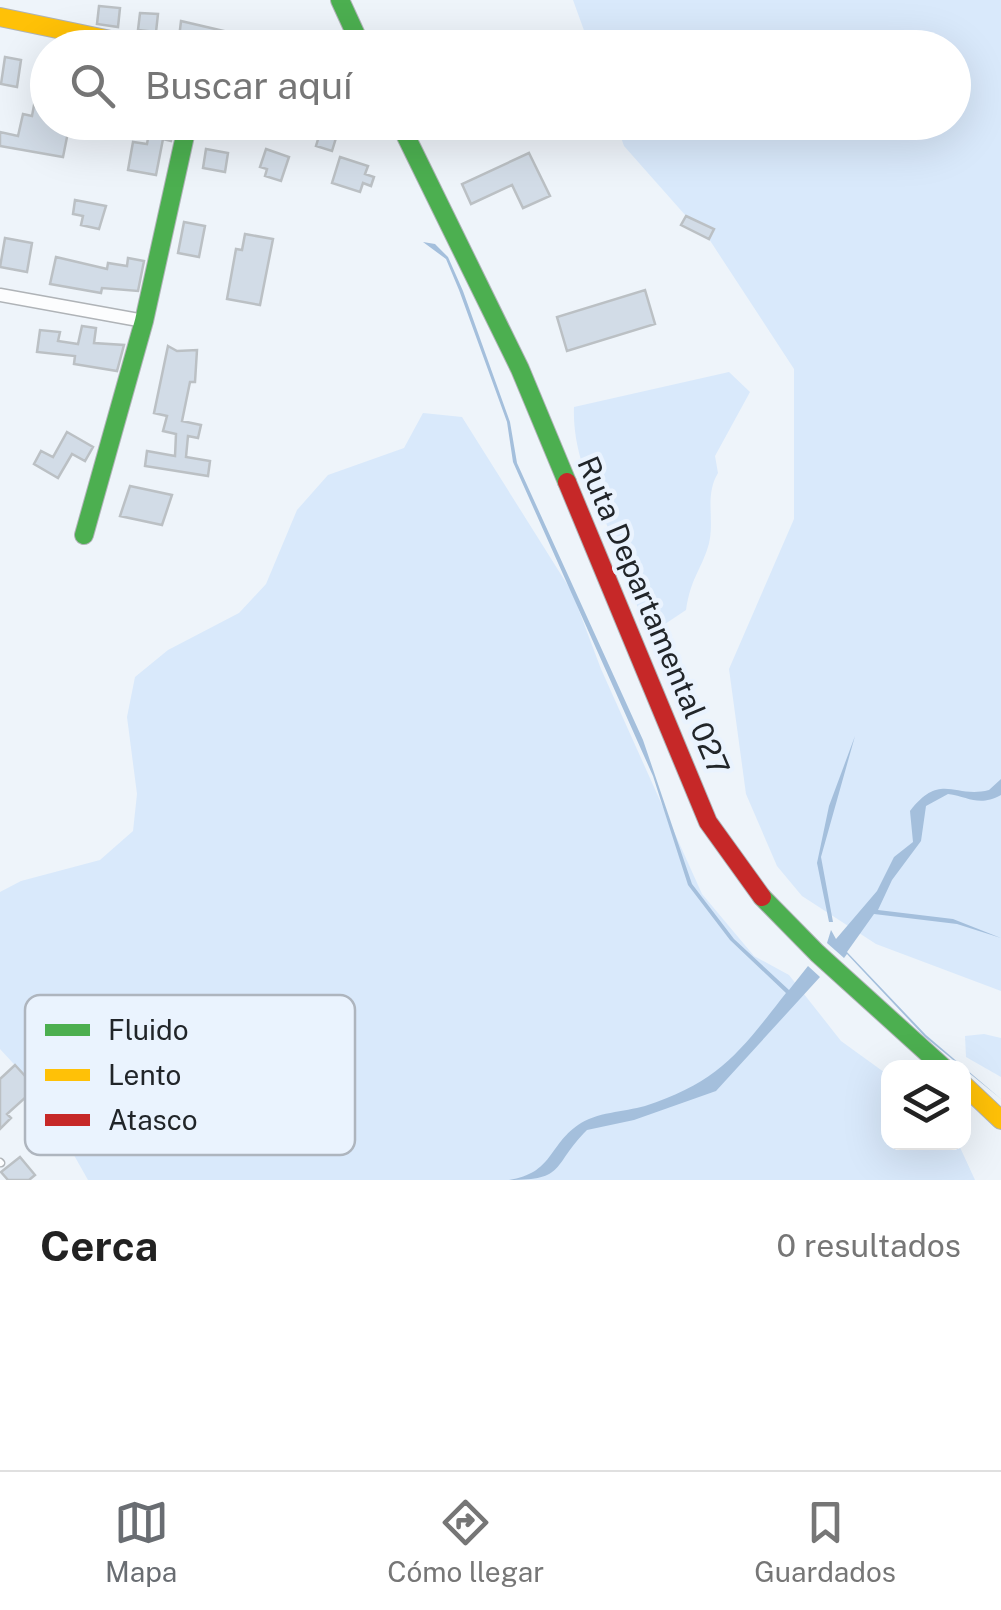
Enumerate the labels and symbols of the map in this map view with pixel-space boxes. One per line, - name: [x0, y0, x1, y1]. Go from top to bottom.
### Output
- street label: Ruta Departamental 027: [570, 451, 737, 780]
- legend: [25, 995, 355, 1155]
- text: Fluido: [108, 1013, 189, 1046]
- text: Lento: [108, 1058, 181, 1091]
- text: Atasco: [108, 1103, 198, 1136]

